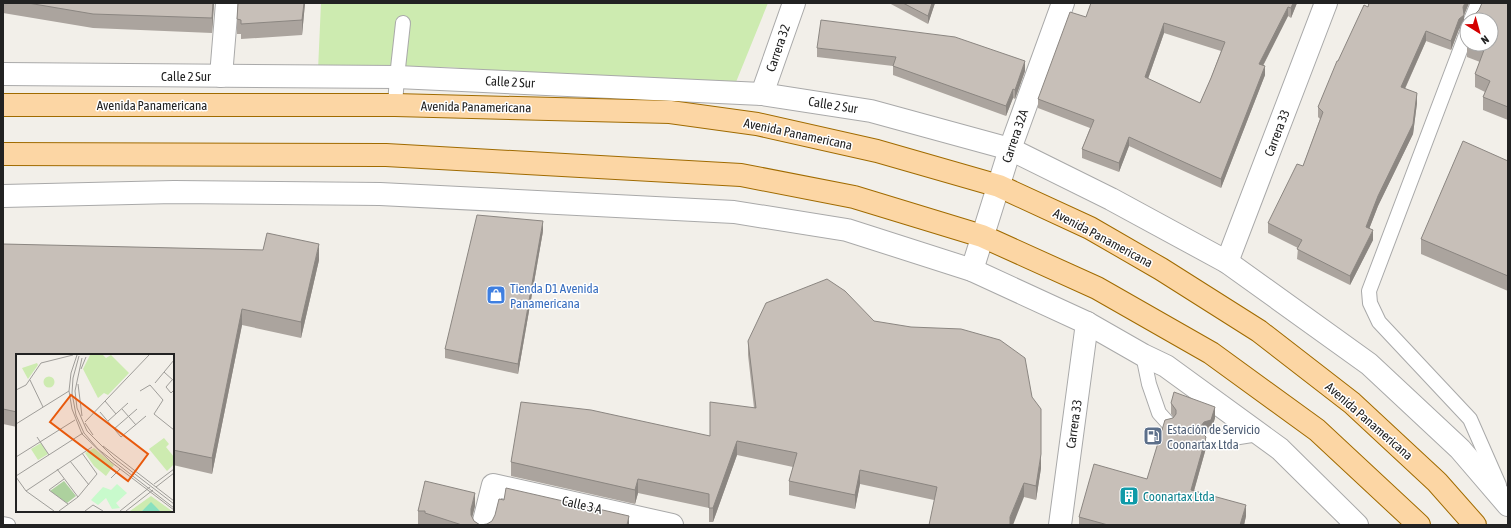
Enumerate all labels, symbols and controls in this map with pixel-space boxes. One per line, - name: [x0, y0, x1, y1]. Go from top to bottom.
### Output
- north arrow: [1459, 12, 1499, 52]
- street label: Carrera 32: [763, 22, 793, 74]
- text: N: [1479, 33, 1491, 47]
- street label: Calle 2 Sur: [161, 69, 211, 84]
- street label: Calle 2 Sur: [485, 73, 535, 91]
- street label: Calle 2 Sur: [807, 94, 859, 116]
- street label: Avenida Panamericana: [97, 98, 207, 113]
- street label: Avenida Panamericana: [421, 99, 531, 115]
- street label: Carrera 32A: [999, 107, 1031, 165]
- street label: Carrera 33: [1261, 107, 1293, 159]
- street label: Avenida Panamericana: [742, 115, 854, 153]
- street label: Avenida Panamericana: [1051, 205, 1155, 271]
- place label: Tienda D1 Avenida Panamericana: [510, 281, 599, 311]
- shop icon: Tienda D1 Avenida Panamericana: [485, 284, 507, 306]
- inset map: [16, 354, 174, 512]
- street label: Avenida Panamericana: [1322, 379, 1416, 463]
- street label: Carrera 33: [1063, 399, 1085, 449]
- place label: Estación de Servicio Coonartax Ltda: [1167, 422, 1260, 452]
- fuel station icon: Estación de Servicio Coonartax Ltda: [1142, 425, 1164, 447]
- building icon: Coonartax Ltda: [1118, 485, 1140, 507]
- place label: Coonartax Ltda: [1143, 489, 1215, 504]
- street label: Calle 3 A: [561, 493, 604, 517]

